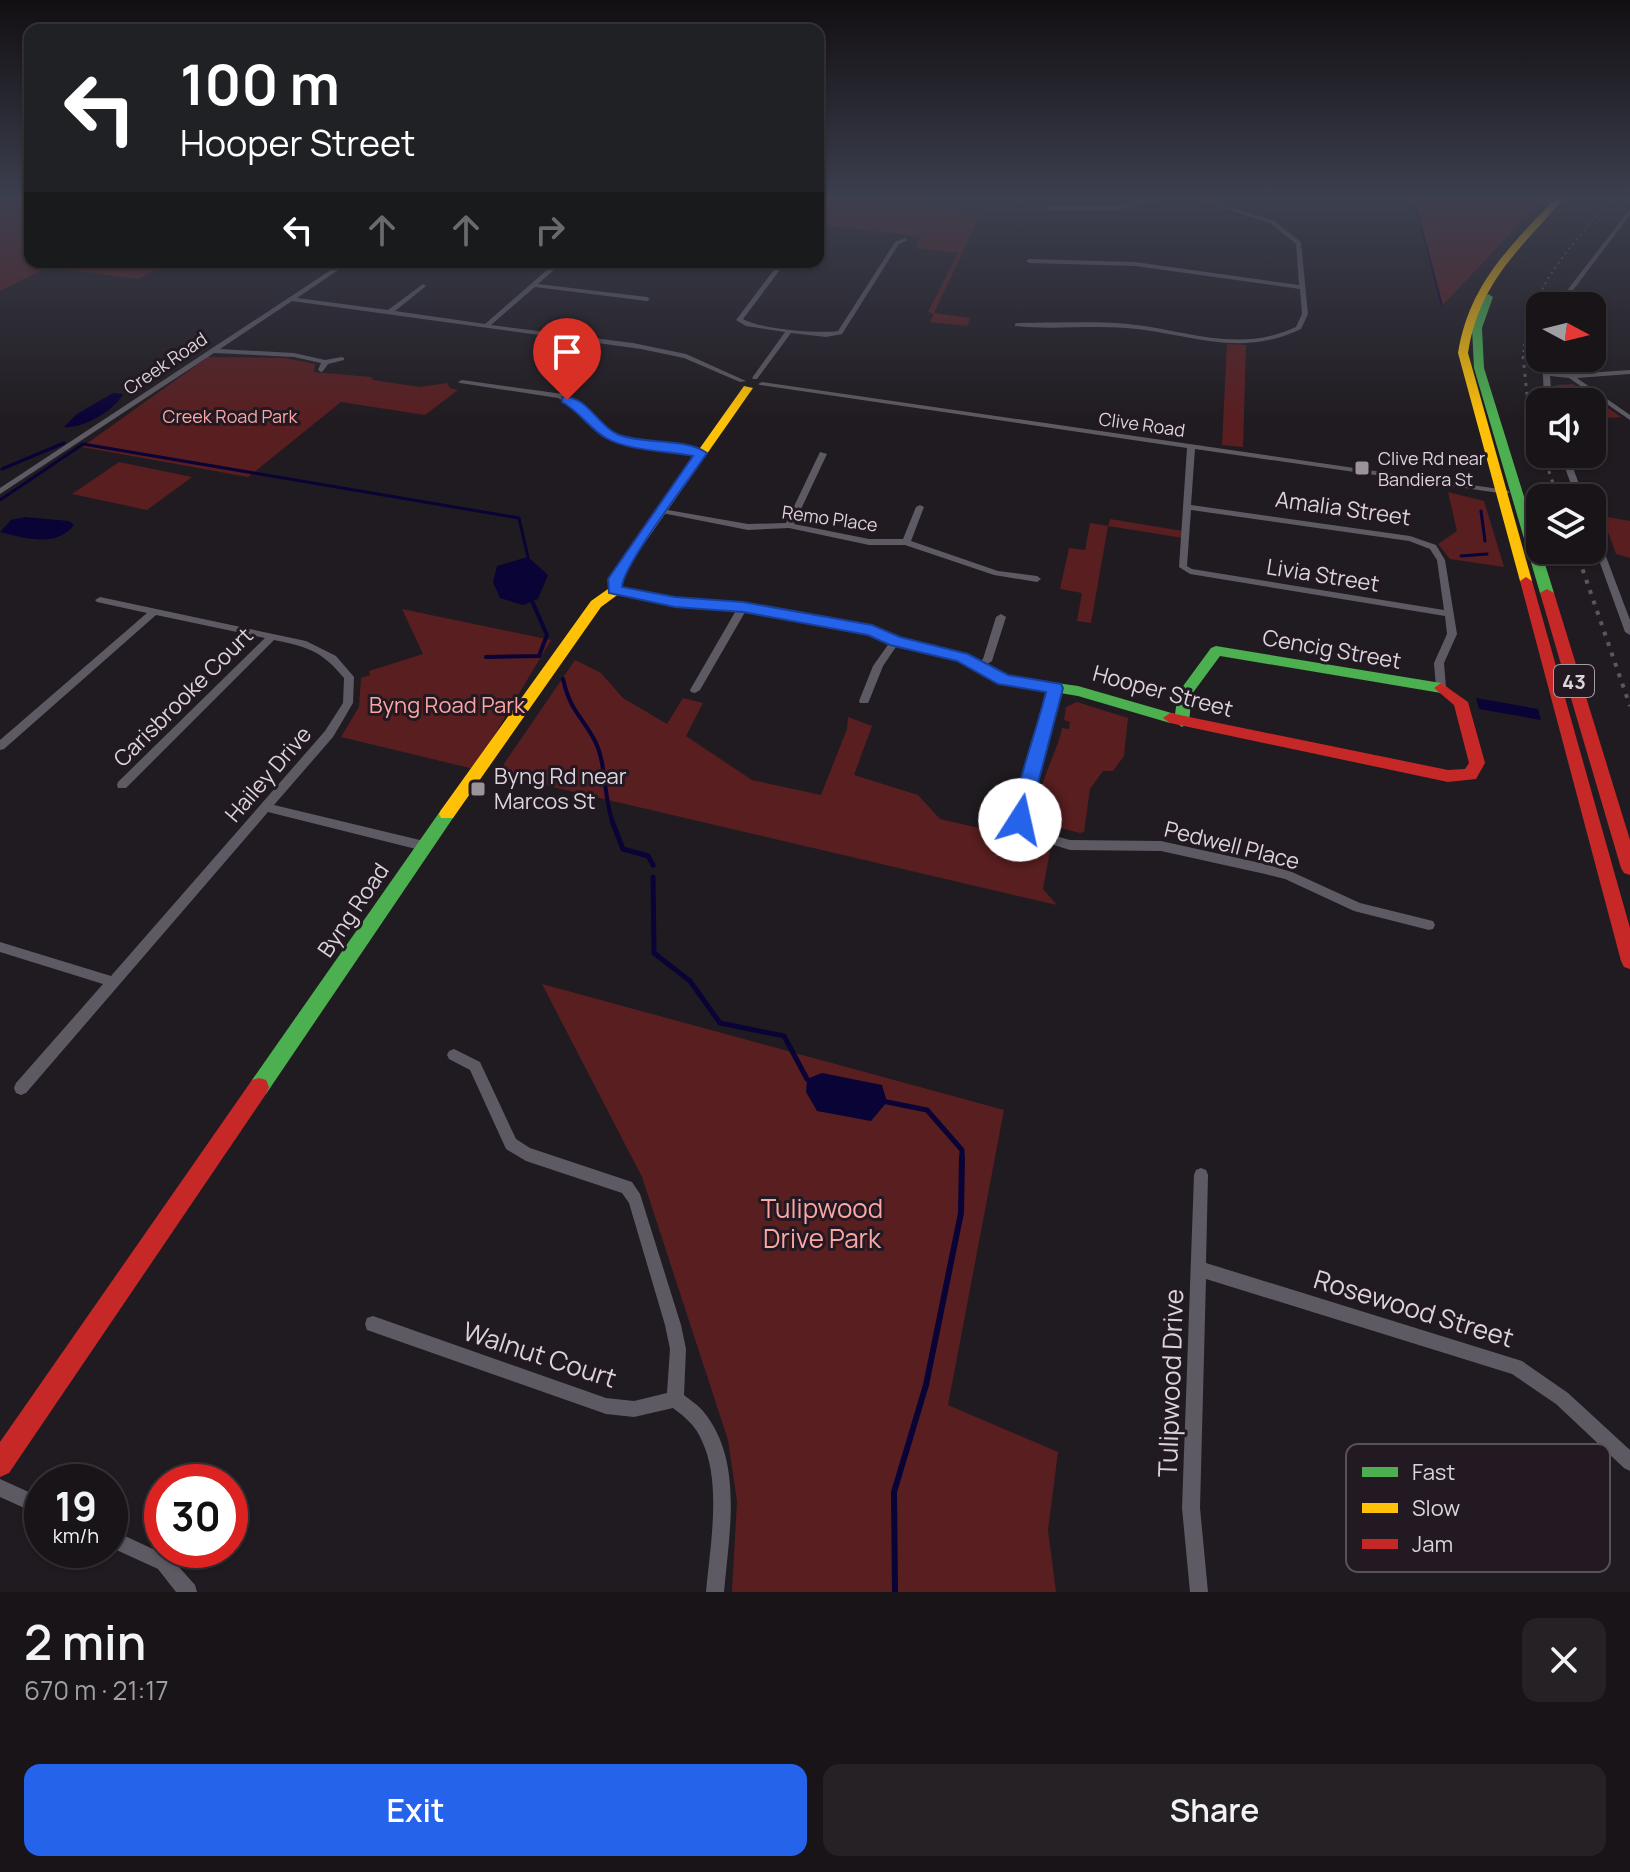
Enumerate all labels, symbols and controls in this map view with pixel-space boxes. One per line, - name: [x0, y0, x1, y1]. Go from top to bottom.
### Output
- text: 100 m: [180, 45, 340, 122]
- icon: left: [48, 56, 152, 160]
- text: Hooper Street: [180, 118, 416, 167]
- icon: left: [276, 208, 320, 252]
- icon: ahead: [360, 208, 404, 252]
- icon: ahead: [444, 208, 488, 252]
- icon: right: [528, 208, 572, 252]
- north arrow: [1526, 292, 1606, 372]
- map controls: [1526, 292, 1606, 564]
- pin: [533, 318, 601, 400]
- street label: Creek Road: [119, 326, 211, 400]
- icon: arrive: [545, 330, 589, 374]
- button: sound: [1526, 388, 1606, 468]
- park label: Creek Road Park: [163, 404, 299, 428]
- street label: Clive Road: [1097, 406, 1187, 442]
- place label: Clive Rd near Bandiera St: [1378, 446, 1486, 491]
- marker: Clive Rd near Bandiera St: [1353, 459, 1371, 477]
- street label: Amalia Street: [1273, 484, 1413, 532]
- button: layers: [1526, 484, 1606, 564]
- street label: Remo Place: [781, 499, 879, 537]
- street label: Livia Street: [1264, 551, 1382, 599]
- street label: Carisbrooke Court: [107, 621, 259, 773]
- street label: Cencig Street: [1260, 622, 1404, 676]
- street label: Hooper Street: [1090, 658, 1237, 724]
- road number: 43: [1554, 665, 1594, 697]
- park label: Byng Road Park: [369, 690, 526, 720]
- street label: Hailey Drive: [218, 720, 318, 828]
- place label: Byng Rd near Marcos St: [494, 761, 627, 816]
- position arrow: [978, 778, 1062, 862]
- marker: Byng Rd near Marcos St: [469, 780, 487, 798]
- street label: Pedwell Place: [1161, 814, 1303, 876]
- street label: Byng Road: [310, 857, 396, 963]
- park label: Tulipwood Drive Park: [761, 1190, 883, 1256]
- street label: Rosewood Street: [1310, 1261, 1518, 1355]
- street label: Tulipwood Drive: [1149, 1288, 1191, 1478]
- street label: Walnut Court: [459, 1312, 621, 1396]
- legend: [1346, 1444, 1610, 1572]
- text: Fast: [1412, 1457, 1455, 1487]
- speed limit sign: 30: [144, 1464, 248, 1568]
- text: 19: [55, 1478, 97, 1533]
- text: Slow: [1412, 1493, 1460, 1523]
- text: km/h: [53, 1522, 99, 1549]
- text: Jam: [1412, 1529, 1453, 1559]
- text: 2 min: [24, 1609, 146, 1674]
- button: close: [1522, 1618, 1606, 1702]
- text: 670 m · 21:17: [24, 1672, 169, 1708]
- button: Exit: [24, 1764, 807, 1856]
- button: Share: [823, 1764, 1606, 1856]

